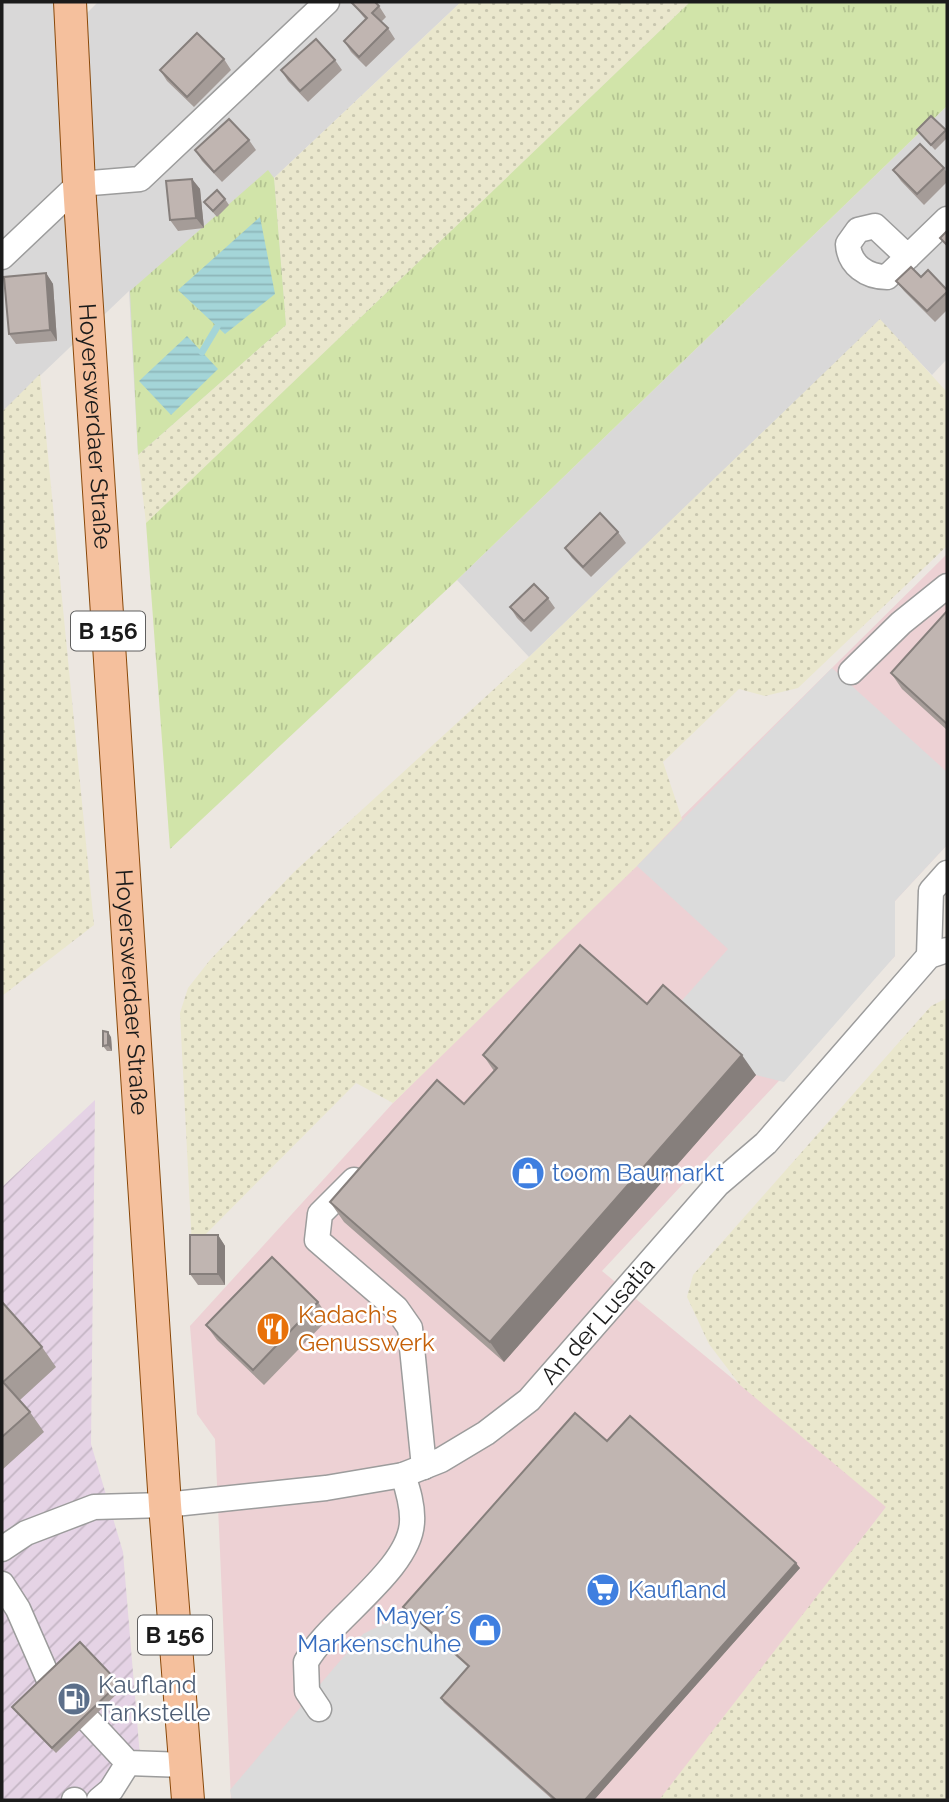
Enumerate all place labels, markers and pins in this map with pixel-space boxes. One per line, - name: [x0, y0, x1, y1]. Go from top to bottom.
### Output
- shop icon: toom Baumarkt: [509, 1154, 547, 1192]
- place label: toom Baumarkt: [552, 1158, 724, 1187]
- place label: Kadach's Genusswerk: [298, 1300, 435, 1357]
- restaurant icon: Kadach's Genusswerk: [254, 1310, 292, 1348]
- supermarket icon: Kaufland: [584, 1571, 622, 1609]
- place label: Kaufland: [628, 1575, 727, 1604]
- place label: Mayer´s Markenschuhe: [297, 1601, 461, 1658]
- shop icon: Mayer´s Markenschuhe: [466, 1611, 504, 1649]
- place label: Kaufland Tankstelle: [98, 1670, 211, 1727]
- fuel station icon: Kaufland Tankstelle: [55, 1680, 93, 1718]

